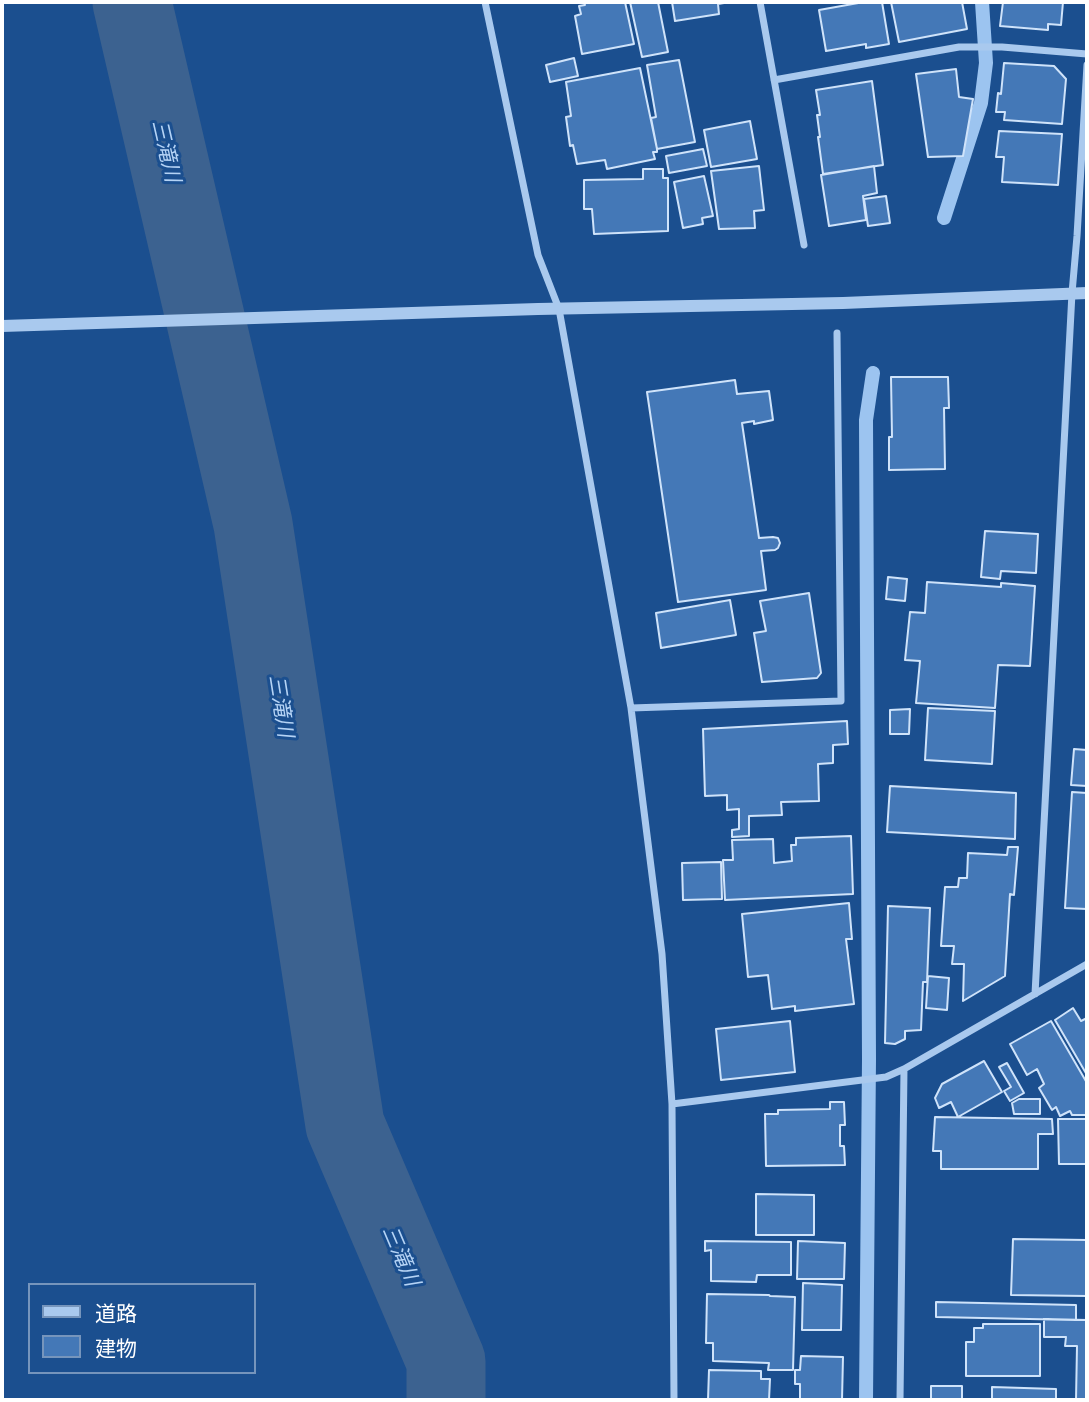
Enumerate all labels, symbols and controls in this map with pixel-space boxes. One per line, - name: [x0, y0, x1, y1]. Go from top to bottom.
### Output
- water label: 三滝川: [147, 117, 185, 185]
- water label: 三滝川: [264, 673, 298, 739]
- water label: 三滝川: [377, 1222, 425, 1290]
- legend: [28, 1283, 256, 1374]
- text: 道路: [95, 1300, 137, 1326]
- text: 建物: [95, 1335, 137, 1361]

